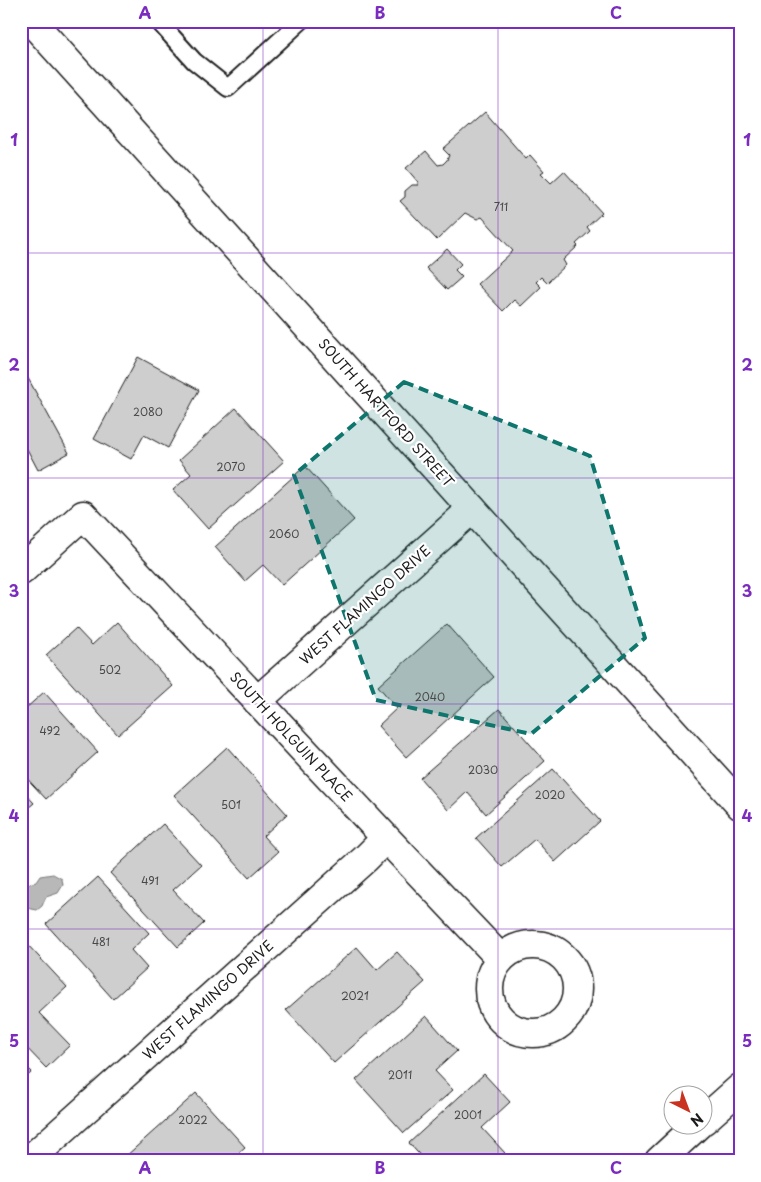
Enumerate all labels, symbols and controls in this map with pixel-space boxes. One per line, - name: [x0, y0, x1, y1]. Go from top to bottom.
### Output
- text: A: [139, 0, 152, 24]
- text: B: [375, 0, 386, 24]
- text: C: [610, 0, 622, 24]
- text: 1: [10, 127, 18, 151]
- text: 1: [743, 127, 751, 151]
- house number: 711: [494, 198, 508, 215]
- street label: SOUTH HARTFORD STREET: [314, 334, 459, 492]
- text: 2: [8, 352, 20, 376]
- text: 2: [741, 352, 753, 376]
- house number: 2080: [133, 403, 163, 420]
- house number: 2070: [217, 458, 245, 475]
- house number: 2060: [269, 525, 299, 542]
- street label: WEST FLAMINGO DRIVE: [295, 540, 435, 669]
- text: 3: [9, 578, 19, 602]
- text: 3: [742, 578, 752, 602]
- house number: 502: [99, 661, 121, 678]
- street label: SOUTH HOLGUIN PLACE: [225, 667, 357, 806]
- house number: 2040: [415, 688, 445, 705]
- house number: 492: [40, 722, 61, 739]
- house number: 2030: [468, 761, 498, 778]
- house number: 2020: [535, 786, 565, 803]
- house number: 501: [221, 796, 241, 813]
- text: 4: [9, 803, 20, 827]
- text: 4: [742, 803, 753, 827]
- house number: 491: [141, 872, 159, 889]
- house number: 481: [92, 933, 110, 950]
- street label: WEST FLAMINGO DRIVE: [138, 935, 278, 1064]
- house number: 2021: [341, 987, 369, 1004]
- text: 5: [9, 1028, 19, 1052]
- text: 5: [742, 1028, 752, 1052]
- house number: 2011: [388, 1066, 412, 1083]
- north arrow: [664, 1084, 714, 1134]
- house number: 2001: [454, 1106, 482, 1123]
- text: N: [686, 1109, 708, 1132]
- house number: 2022: [178, 1111, 208, 1128]
- text: A: [139, 1155, 152, 1179]
- text: B: [375, 1155, 386, 1179]
- text: C: [610, 1155, 622, 1179]

